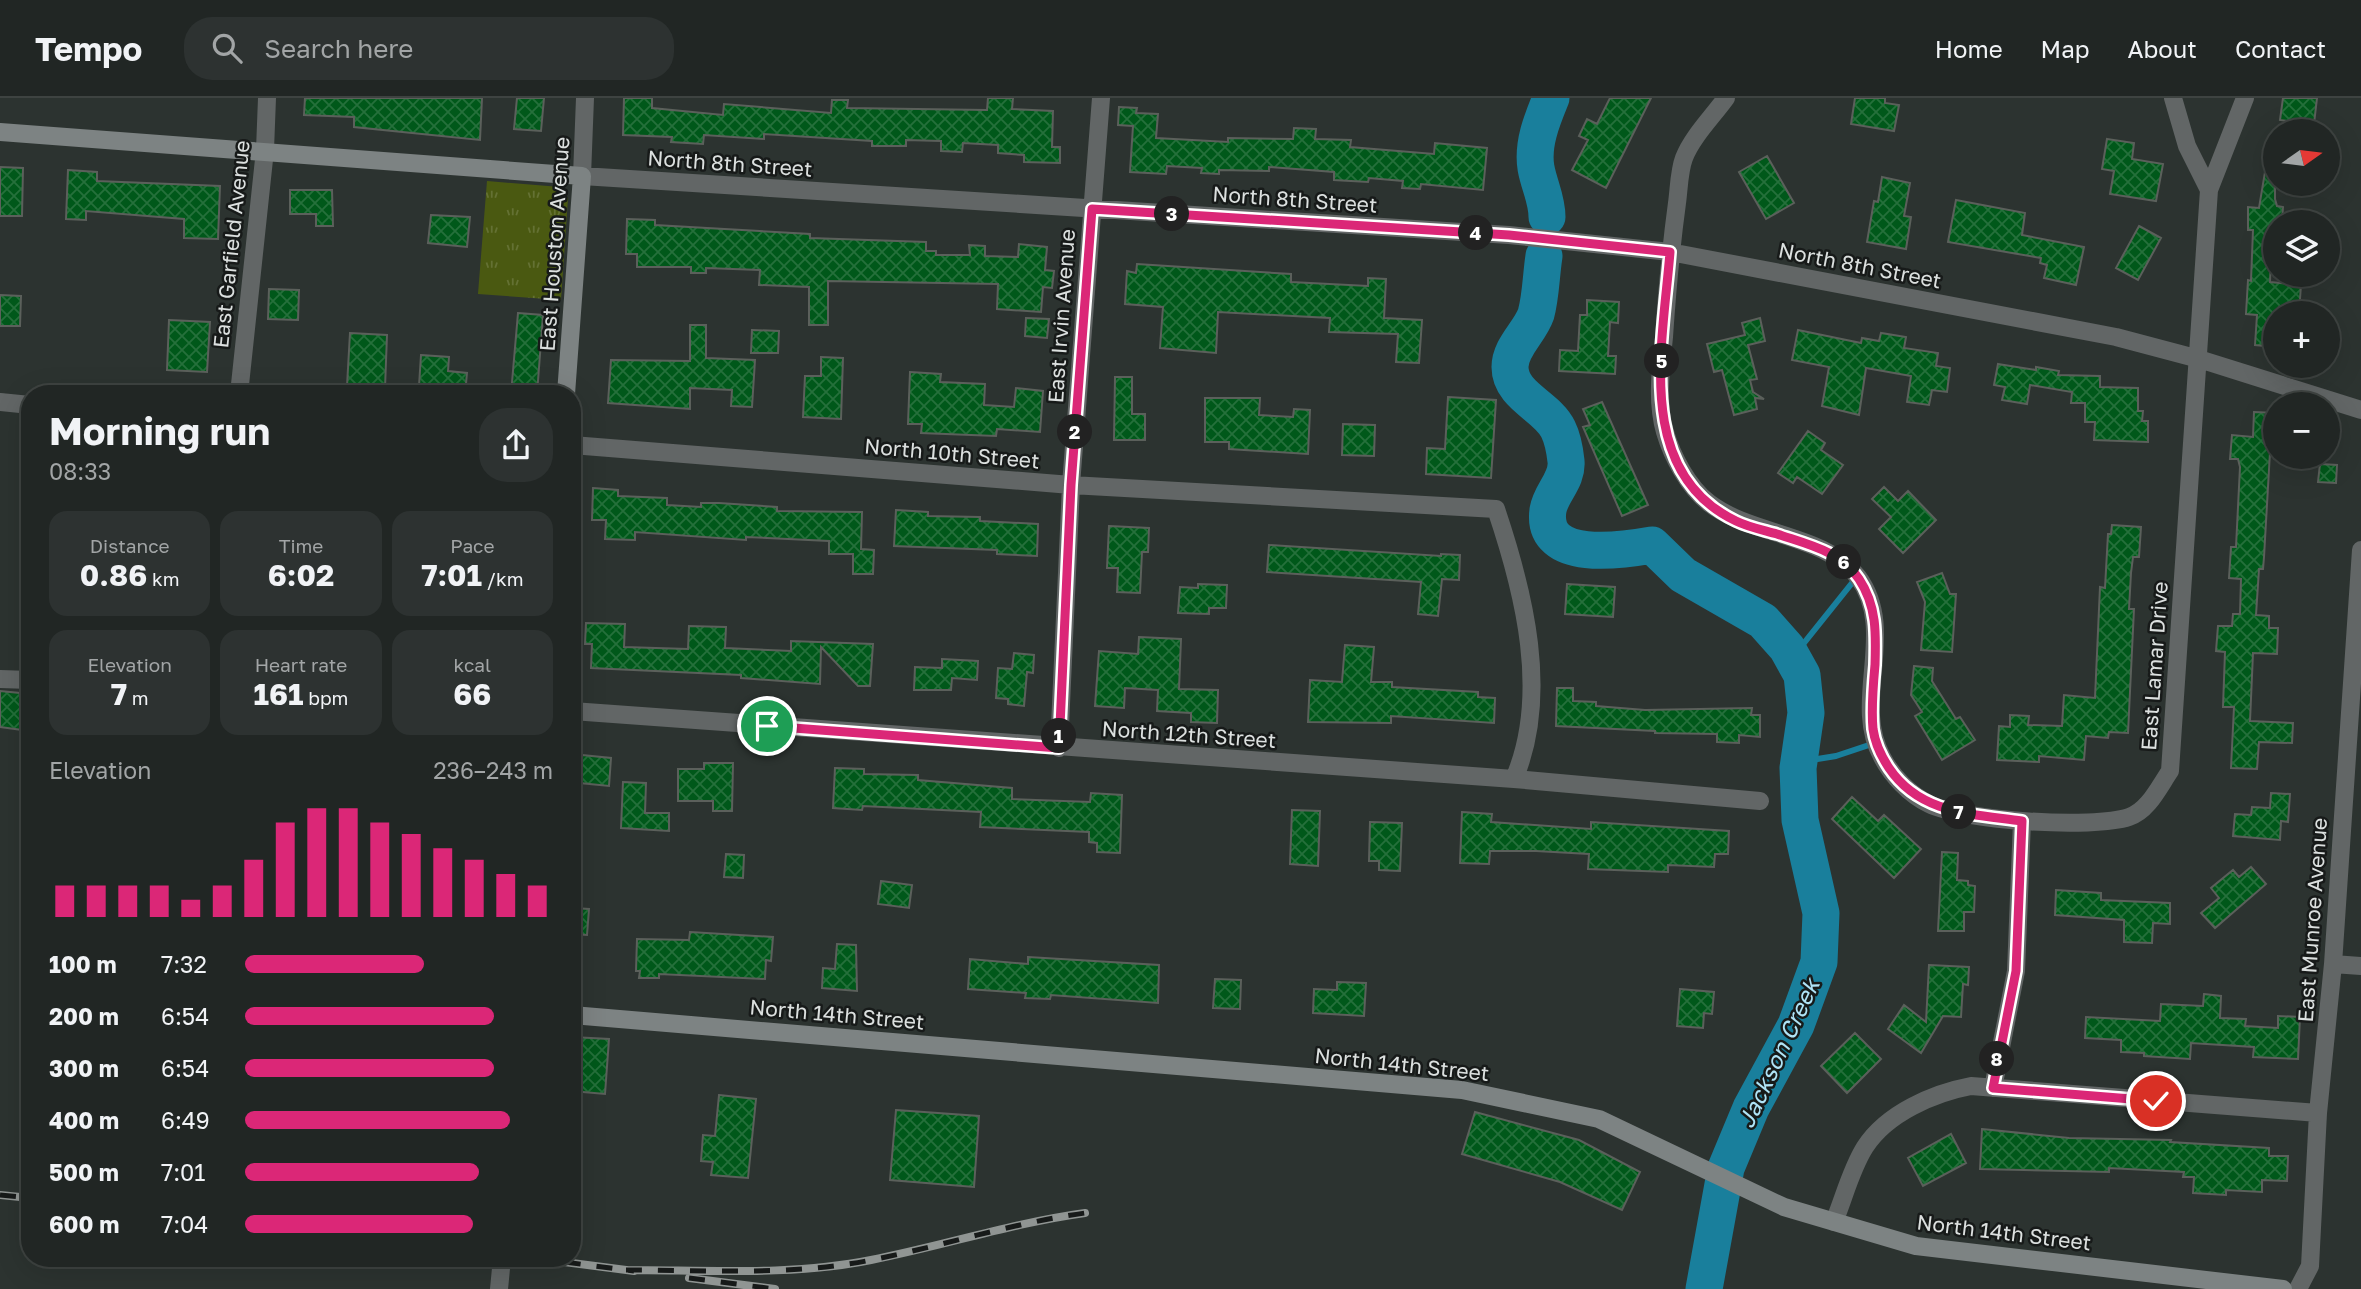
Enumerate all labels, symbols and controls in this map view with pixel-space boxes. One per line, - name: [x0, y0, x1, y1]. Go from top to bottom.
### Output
- search box: [184, 17, 674, 80]
- text: Tempo: [35, 29, 142, 68]
- icon: search: [208, 29, 246, 67]
- text: Search here: [264, 33, 413, 64]
- text: Home: [1935, 34, 2003, 63]
- text: Map: [2041, 34, 2090, 63]
- text: About: [2128, 34, 2197, 63]
- text: Contact: [2235, 34, 2326, 63]
- north arrow: [2263, 119, 2340, 196]
- map controls: [2263, 119, 2340, 469]
- street label: East Houston Avenue: [534, 136, 574, 352]
- street label: East Garfield Avenue: [207, 139, 255, 349]
- street label: North 8th Street: [647, 144, 813, 182]
- street label: North 8th Street: [1212, 180, 1378, 218]
- pin: 3: [1154, 197, 1190, 232]
- text: 3: [1166, 202, 1177, 225]
- button: layers: [2263, 210, 2340, 287]
- pin: 4: [1458, 216, 1494, 250]
- text: 4: [1470, 221, 1481, 244]
- street label: East Irvin Avenue: [1042, 228, 1080, 404]
- street label: North 8th Street: [1776, 236, 1944, 294]
- button: +: [2263, 301, 2340, 378]
- pin: 5: [1644, 344, 1680, 378]
- text: 5: [1656, 349, 1667, 372]
- button: −: [2263, 392, 2340, 469]
- text: Morning run: [49, 408, 270, 453]
- button: share: [479, 408, 553, 482]
- pin: 2: [1058, 414, 1092, 450]
- text: 2: [1069, 420, 1080, 443]
- street label: North 10th Street: [863, 432, 1041, 474]
- text: 08:33: [49, 457, 111, 485]
- text: Distance: [90, 534, 170, 557]
- text: Time: [279, 534, 323, 557]
- text: Pace: [450, 534, 495, 557]
- pin: 6: [1826, 545, 1862, 580]
- text: 6: [1837, 550, 1850, 573]
- text: 0.86: [80, 557, 147, 593]
- text: 6:02: [268, 557, 334, 593]
- text: 7:01: [421, 557, 482, 593]
- text: km: [147, 567, 180, 590]
- text: /km: [482, 567, 523, 590]
- street label: East Lamar Drive: [2135, 581, 2173, 751]
- text: Elevation: [87, 653, 172, 676]
- text: Heart rate: [255, 653, 347, 676]
- text: kcal: [454, 653, 491, 676]
- text: 7: [111, 676, 127, 712]
- text: 161: [254, 676, 304, 712]
- text: 66: [453, 676, 491, 712]
- text: m: [127, 686, 149, 709]
- text: bpm: [304, 686, 348, 709]
- pin: [737, 696, 797, 756]
- icon: arrive: [748, 707, 786, 745]
- street label: North 12th Street: [1101, 715, 1277, 753]
- pin: 1: [1042, 718, 1076, 754]
- text: 1: [1054, 724, 1063, 747]
- text: Elevation: [49, 756, 151, 784]
- text: 236–243 m: [433, 756, 553, 784]
- pin: 7: [1941, 794, 1976, 830]
- text: 7: [1953, 800, 1964, 823]
- street label: East Munroe Avenue: [2292, 817, 2332, 1023]
- text: 100 m: [49, 950, 117, 978]
- text: 7:32: [161, 950, 207, 978]
- water label: Jackson Creek: [1731, 972, 1826, 1132]
- street label: North 14th Street: [748, 993, 926, 1035]
- text: 200 m: [49, 1002, 119, 1030]
- text: 6:54: [161, 1002, 209, 1030]
- street label: North 14th Street: [1313, 1042, 1491, 1086]
- pin: 8: [1980, 1042, 2014, 1076]
- text: 8: [1990, 1047, 2003, 1070]
- text: 300 m: [49, 1054, 119, 1082]
- text: 6:54: [161, 1054, 209, 1082]
- pin: [2126, 1071, 2186, 1131]
- icon: check: [2137, 1082, 2175, 1120]
- text: 400 m: [49, 1106, 119, 1134]
- text: 6:49: [161, 1106, 210, 1134]
- text: 500 m: [49, 1158, 119, 1186]
- text: 7:01: [161, 1158, 206, 1186]
- street label: North 14th Street: [1915, 1208, 2093, 1256]
- text: 600 m: [49, 1210, 119, 1238]
- text: 7:04: [161, 1210, 208, 1238]

